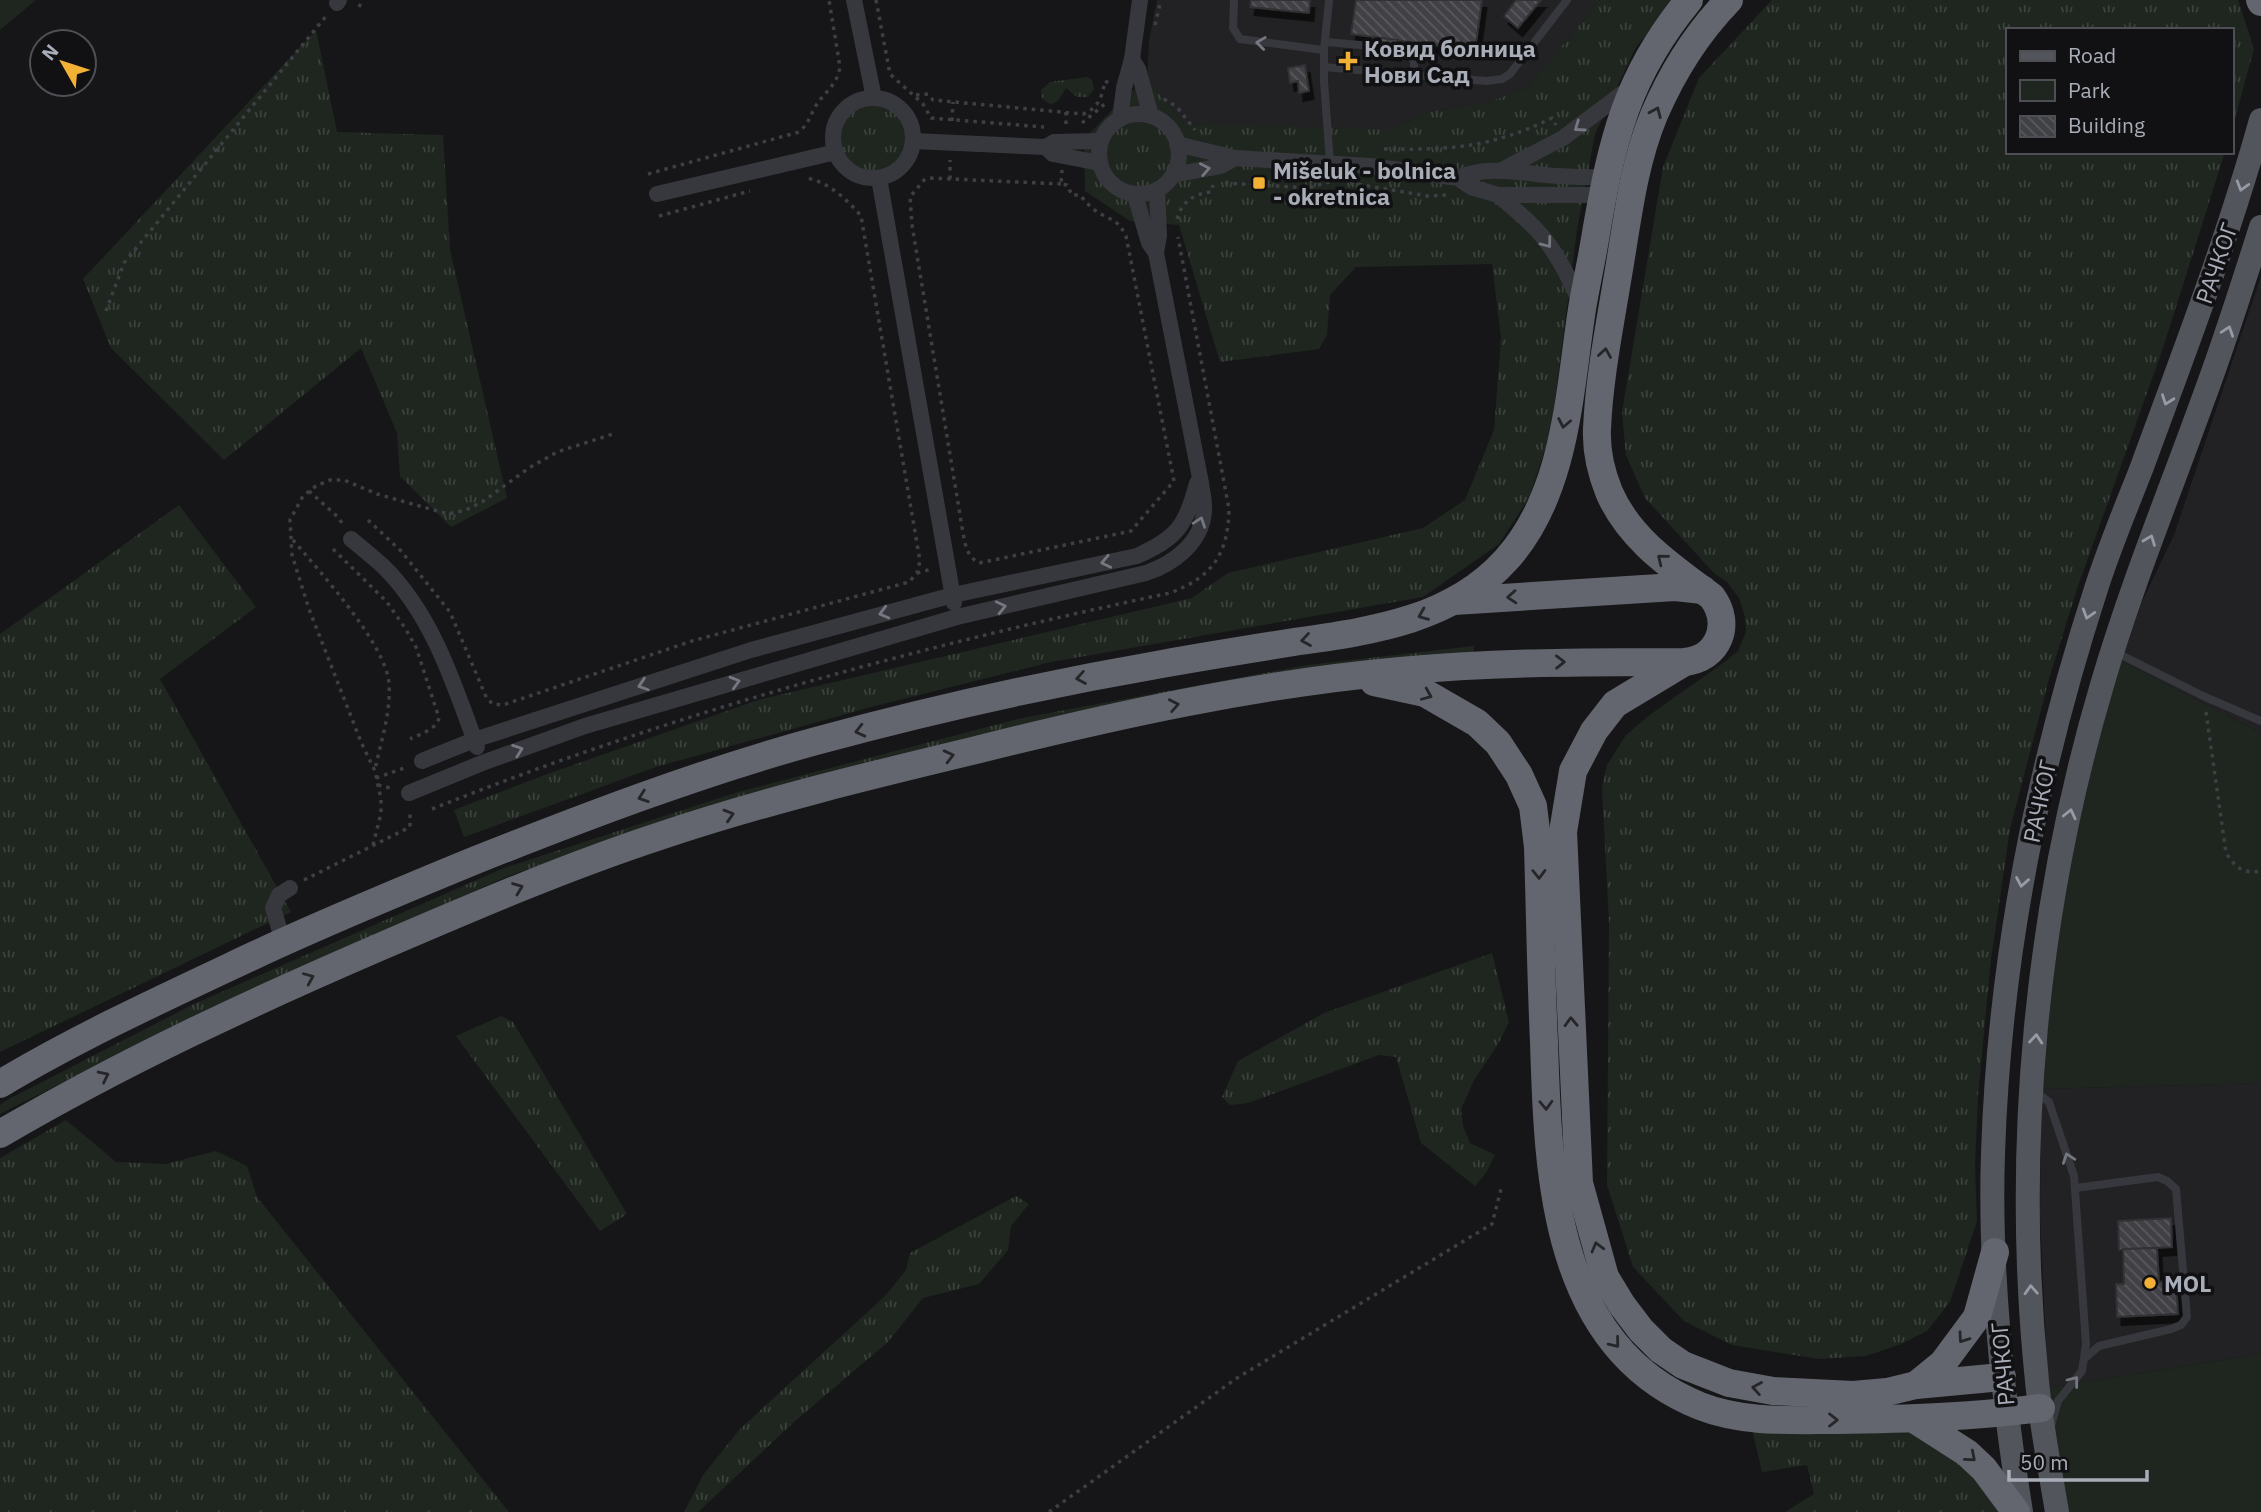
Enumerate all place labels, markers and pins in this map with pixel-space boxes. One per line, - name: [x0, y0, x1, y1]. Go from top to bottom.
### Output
- place label: Ковид болница Нови Сад: [1364, 33, 1536, 89]
- marker: Ковид болница Нови Сад: [1338, 51, 1358, 71]
- place label: Mišeluk - bolnica - okretnica: [1273, 155, 1456, 211]
- marker: Mišeluk - bolnica - okretnica: [1251, 175, 1267, 191]
- place label: MOL: [2164, 1268, 2211, 1298]
- marker: MOL: [2142, 1275, 2158, 1291]

